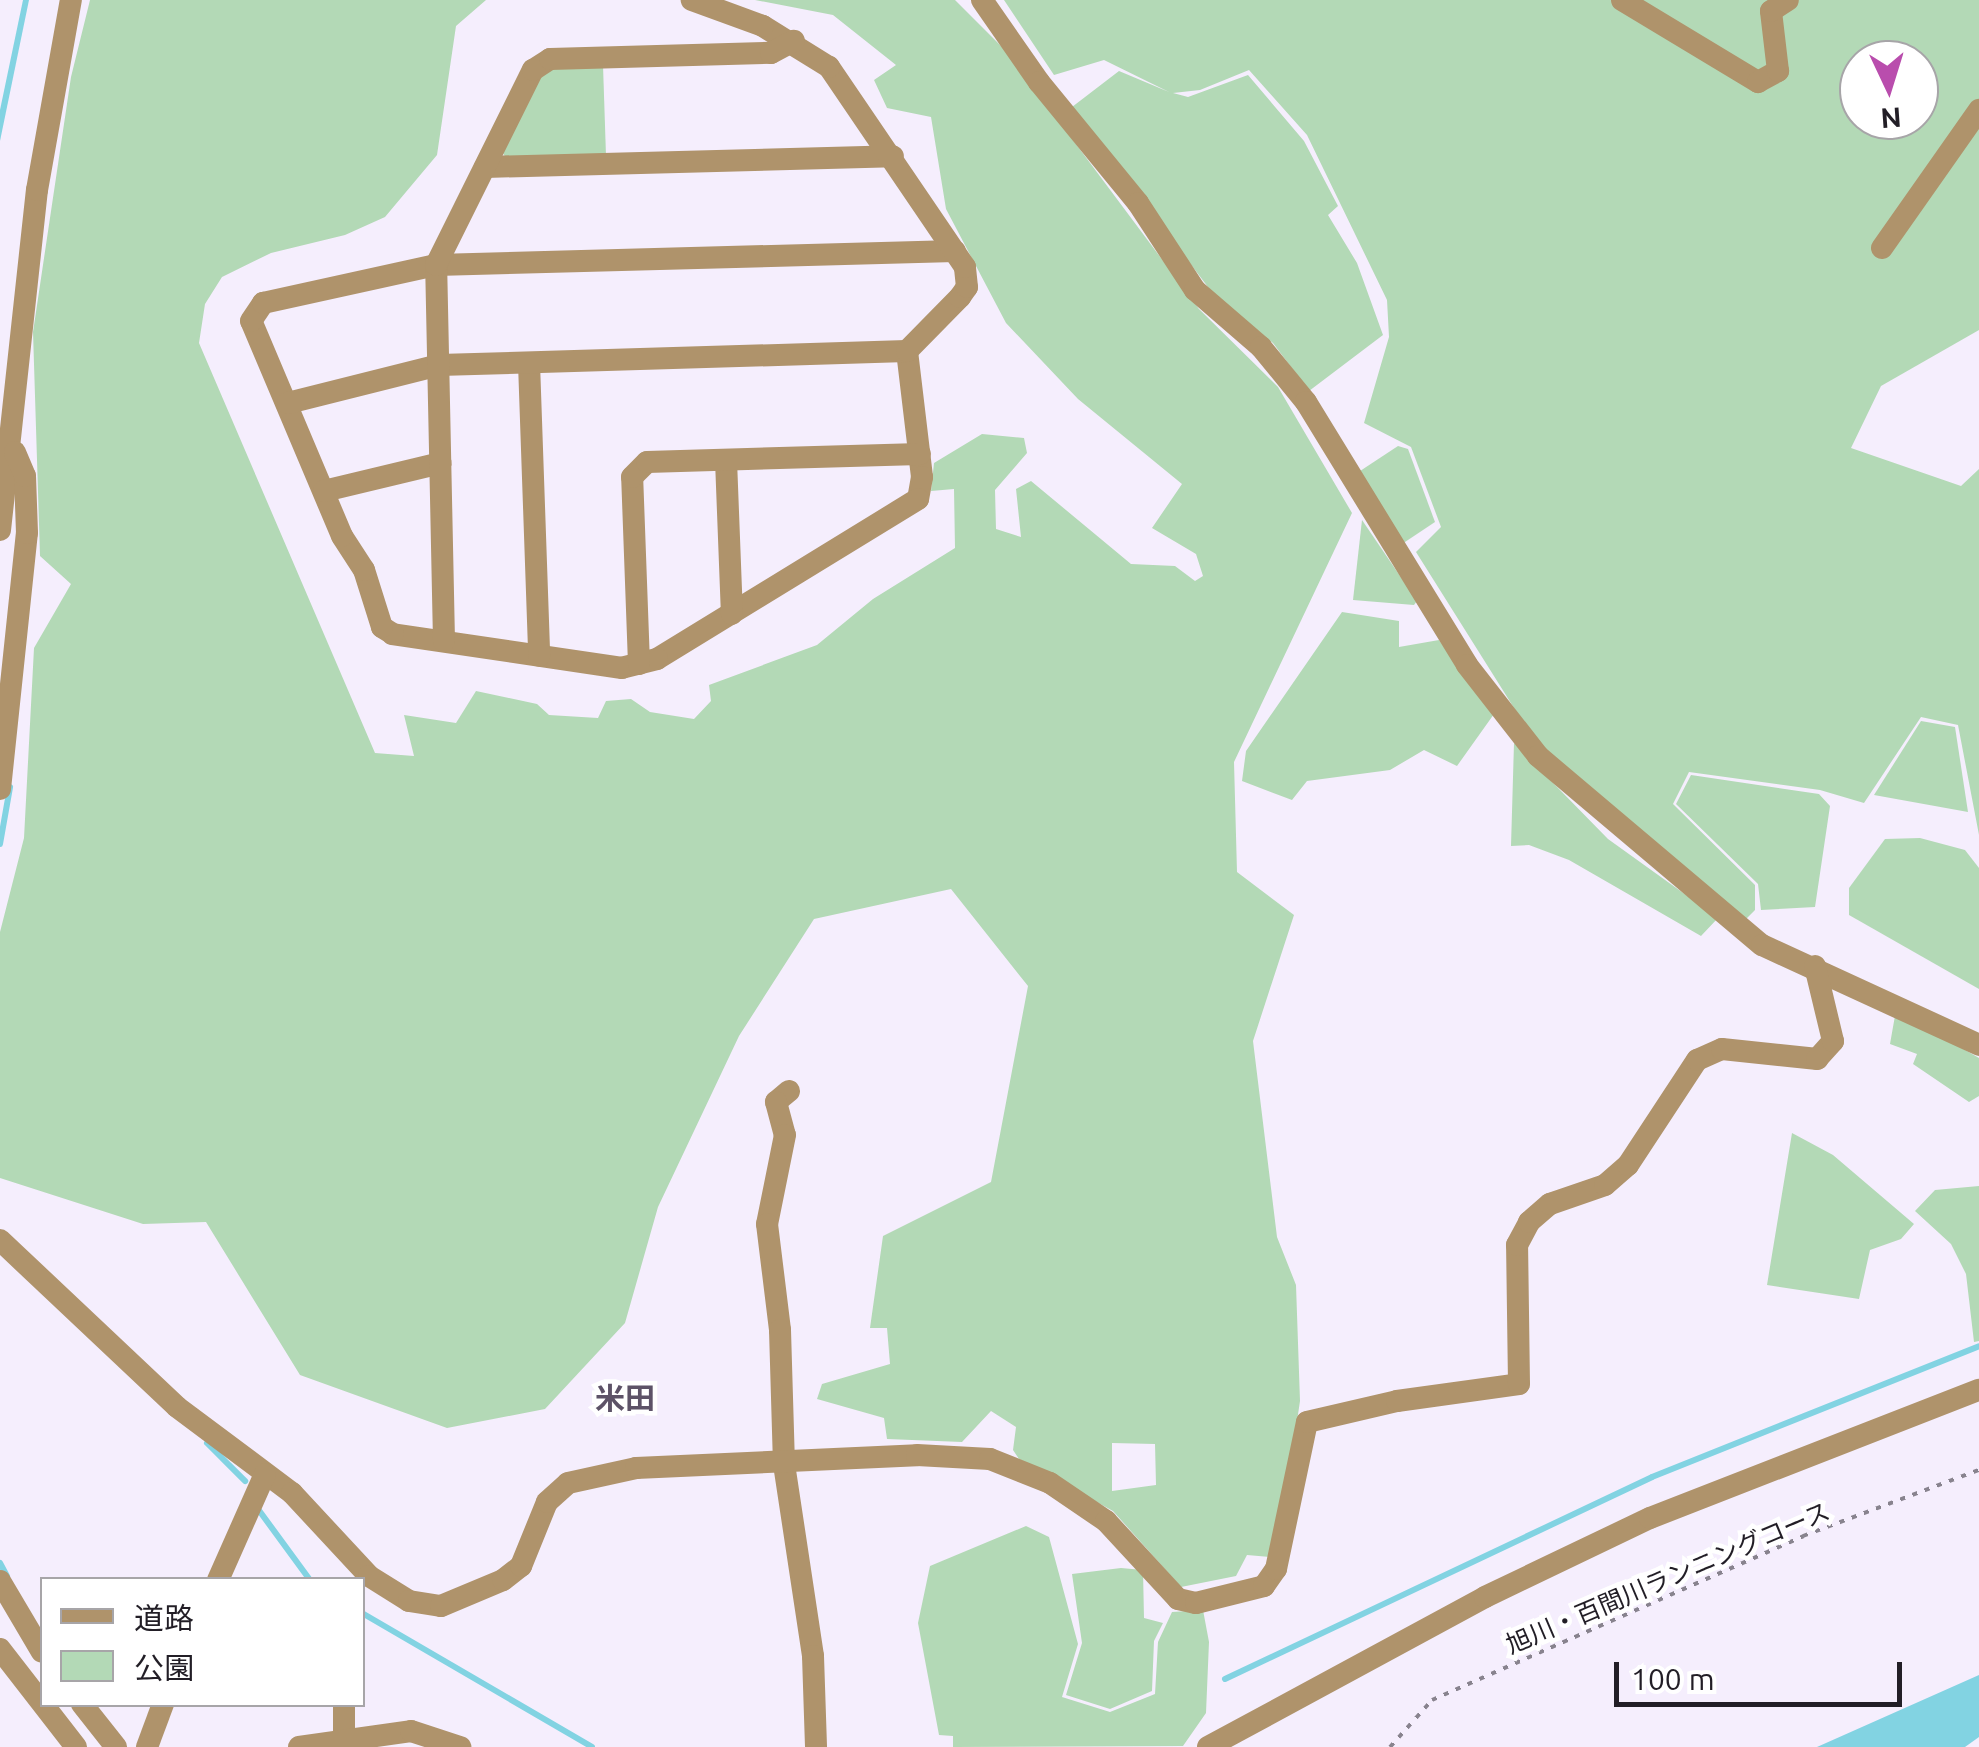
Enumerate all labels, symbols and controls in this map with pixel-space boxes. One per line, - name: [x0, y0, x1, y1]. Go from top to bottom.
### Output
- north arrow: [1839, 40, 1939, 140]
- text: N: [1879, 102, 1902, 135]
- district label: 米田: [595, 1380, 655, 1416]
- street label: 旭川・百間川ランニングコース: [1501, 1496, 1835, 1660]
- legend: [40, 1577, 365, 1707]
- text: 道路: [134, 1601, 194, 1635]
- scale bar: [1619, 1642, 1906, 1704]
- text: 公園: [134, 1651, 194, 1685]
- text: 100 m: [1631, 1662, 1715, 1696]

